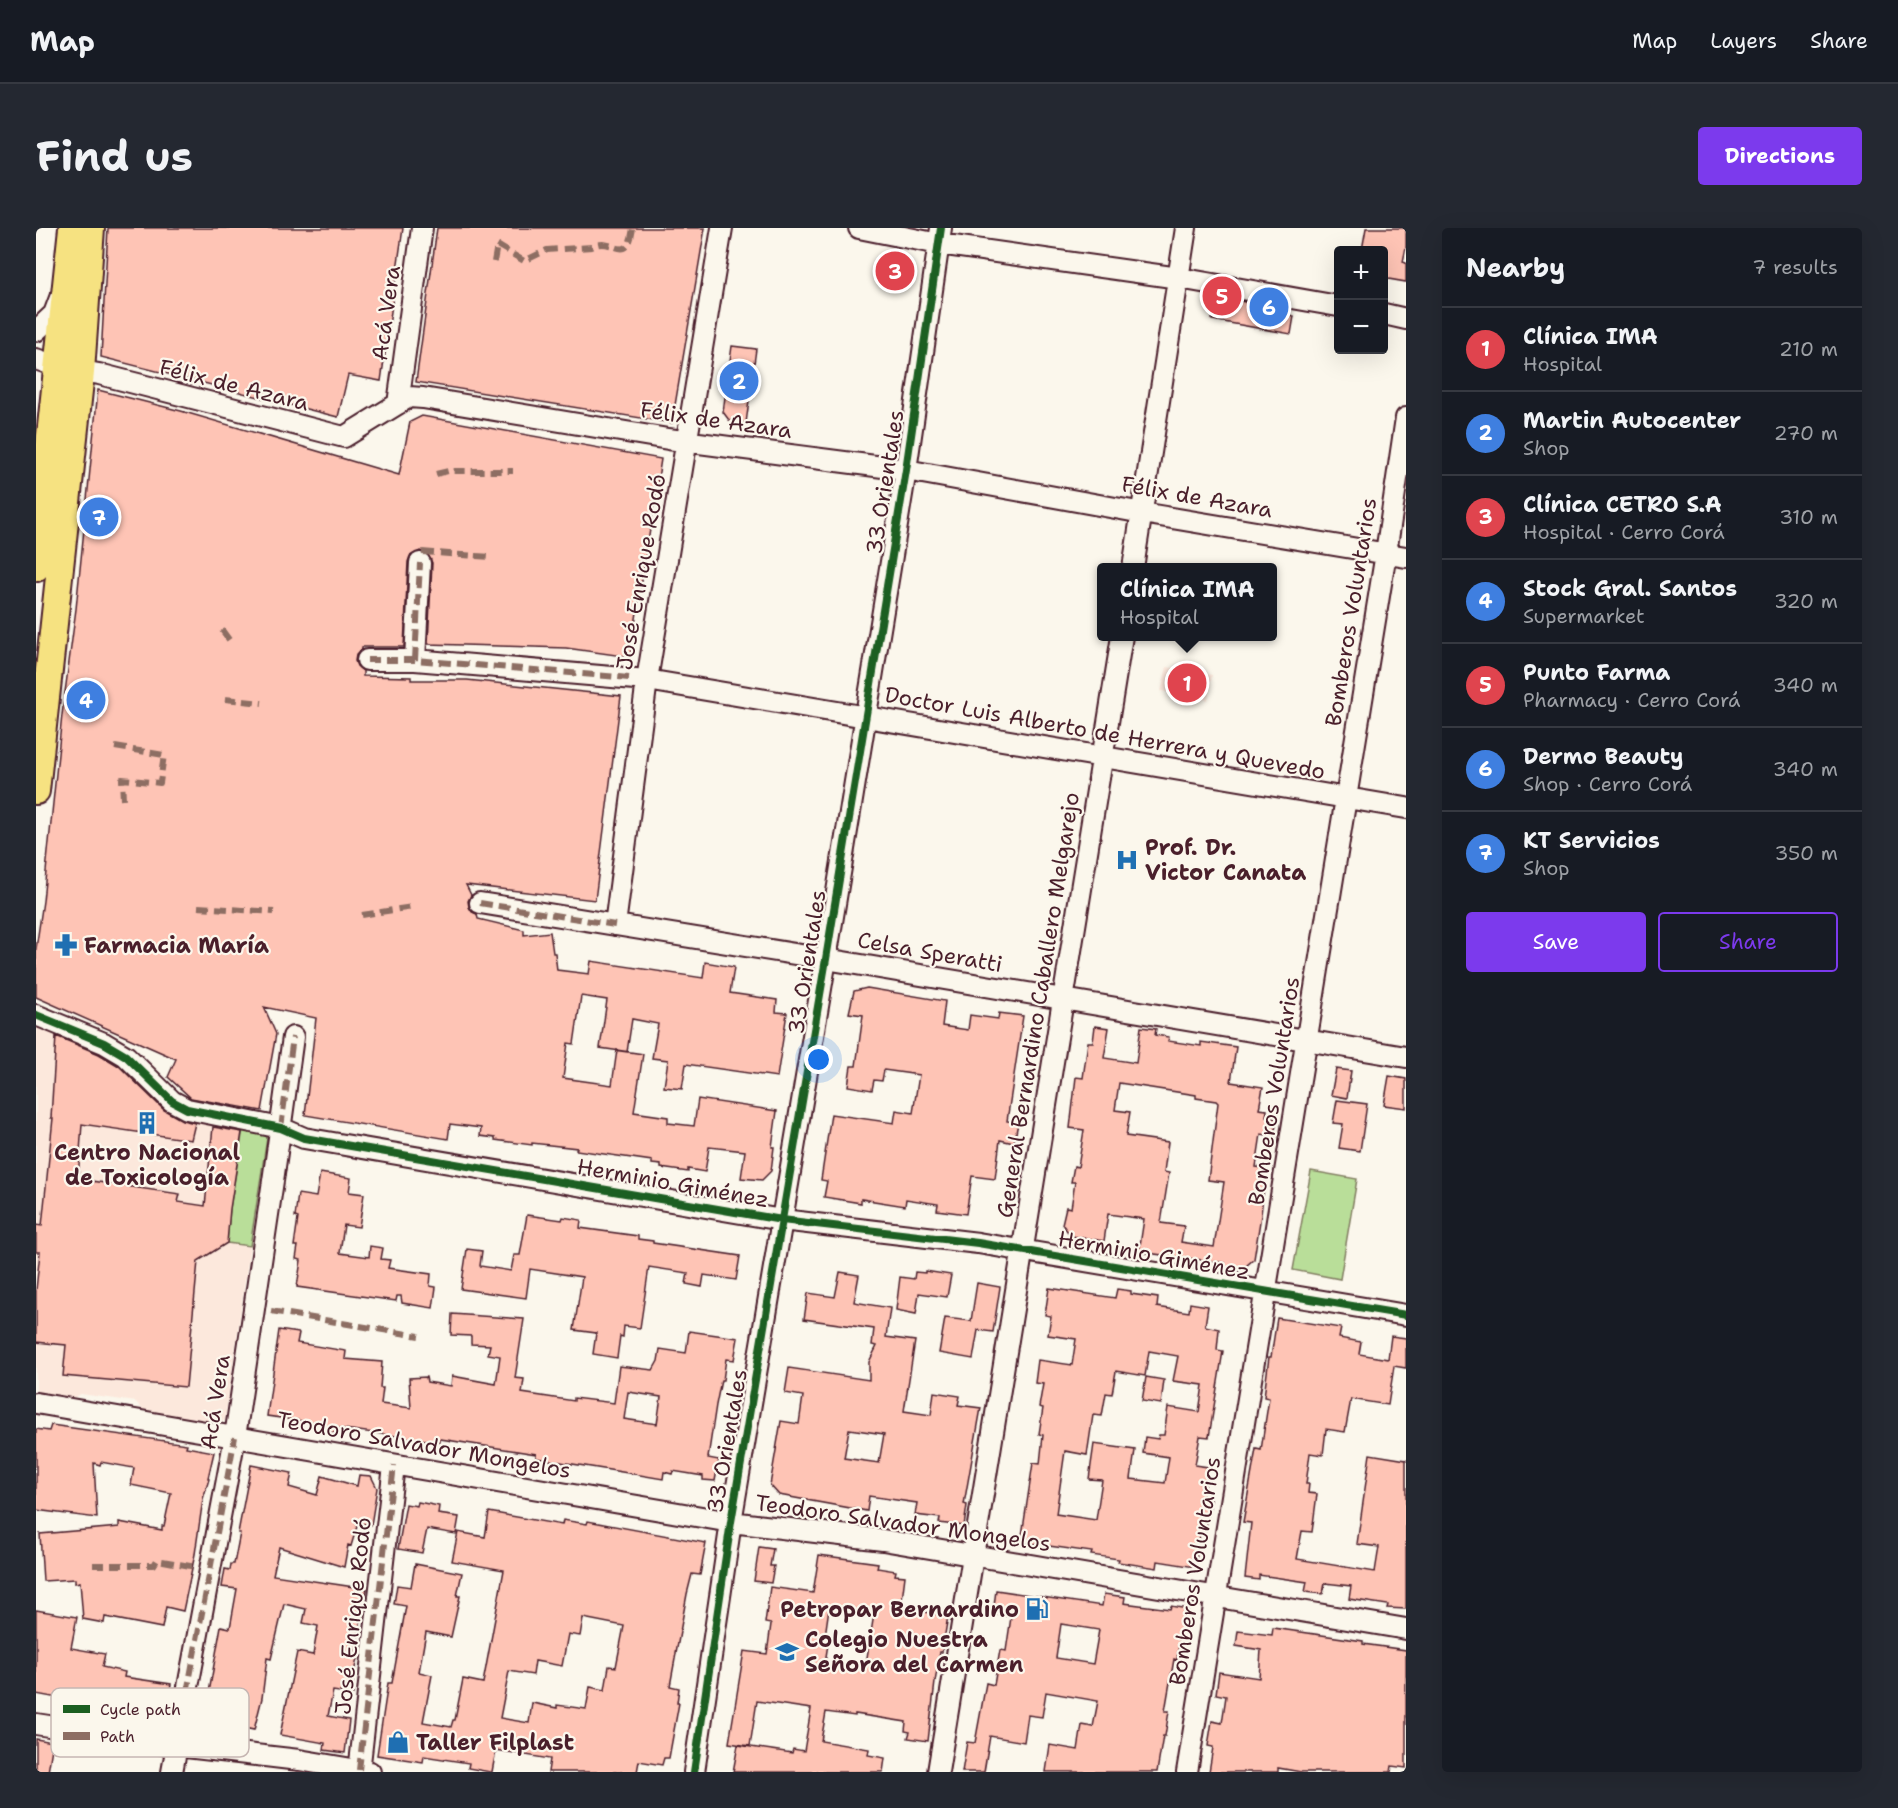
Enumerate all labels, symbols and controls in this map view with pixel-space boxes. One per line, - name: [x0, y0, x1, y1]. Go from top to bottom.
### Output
- text: Map: [30, 22, 95, 60]
- text: Map: [1632, 27, 1677, 55]
- text: Layers: [1710, 27, 1777, 55]
- text: Share: [1810, 27, 1868, 55]
- button: Directions: [1698, 127, 1862, 185]
- text: Find us: [36, 128, 193, 184]
- map controls: [1334, 246, 1388, 354]
- button: +: [1334, 246, 1388, 300]
- pin: 3: [876, 248, 914, 294]
- text: Nearby: [1466, 250, 1565, 285]
- text: 7 results: [1752, 254, 1838, 280]
- street label: Acá Vera: [365, 263, 407, 362]
- pin: 5: [1202, 274, 1242, 318]
- pin: 6: [1250, 284, 1288, 329]
- button: −: [1334, 300, 1388, 354]
- text: Clínica IMA: [1523, 322, 1658, 351]
- text: 1: [1481, 336, 1490, 362]
- text: 210 m: [1779, 336, 1838, 362]
- text: Hospital: [1523, 351, 1602, 377]
- street label: Félix de Azara: [156, 352, 312, 418]
- pin: 2: [720, 358, 758, 404]
- street label: Félix de Azara: [638, 395, 794, 445]
- text: Martin Autocenter: [1523, 406, 1741, 435]
- street label: 33 Orientales: [859, 408, 911, 556]
- text: 2: [1479, 420, 1493, 446]
- text: 270 m: [1774, 420, 1838, 446]
- text: Shop: [1523, 435, 1570, 461]
- street label: Félix de Azara: [1119, 469, 1275, 525]
- street label: José Enrique Rodó: [609, 472, 673, 672]
- text: Clínica CETRO S.A: [1523, 490, 1722, 519]
- pin: 7: [80, 494, 118, 540]
- street label: Bomberos Voluntarios: [1319, 496, 1383, 728]
- text: 3: [1479, 504, 1493, 530]
- text: 310 m: [1779, 504, 1838, 530]
- text: Hospital · Cerro Corá: [1523, 519, 1725, 545]
- popup: [1097, 563, 1277, 641]
- text: Stock Gral. Santos: [1523, 574, 1737, 603]
- text: Clínica IMA: [1120, 575, 1254, 604]
- text: 4: [1479, 588, 1493, 614]
- text: 320 m: [1774, 588, 1838, 614]
- text: Supermarket: [1523, 603, 1645, 629]
- text: Hospital: [1120, 604, 1199, 630]
- text: Punto Farma: [1523, 658, 1670, 687]
- pin: 1: [1168, 660, 1206, 706]
- text: 5: [1479, 672, 1492, 698]
- text: 340 m: [1773, 672, 1838, 698]
- pin: 4: [67, 678, 106, 722]
- street label: Doctor Luis Alberto de Herrera y Quevedo: [882, 680, 1328, 786]
- text: Pharmacy · Cerro Corá: [1523, 687, 1741, 713]
- text: Dermo Beauty: [1523, 742, 1684, 771]
- text: 6: [1479, 756, 1493, 782]
- text: 340 m: [1773, 756, 1838, 782]
- text: Shop · Cerro Corá: [1523, 771, 1692, 797]
- street label: General Bernardino Caballero Melgarejo: [990, 790, 1086, 1220]
- text: KT Servicios: [1523, 826, 1660, 855]
- place label: Prof. Dr. Victor Canata: [1145, 833, 1306, 887]
- text: 7: [1479, 840, 1493, 866]
- text: 350 m: [1774, 840, 1838, 866]
- hospital icon: Prof. Dr. Victor Canata: [1114, 847, 1140, 873]
- text: Shop: [1523, 855, 1570, 881]
- street label: 33 Orientales: [781, 888, 833, 1036]
- button: Save: [1466, 912, 1646, 972]
- button: Share: [1658, 912, 1838, 972]
- street label: Celsa Speratti: [855, 925, 1005, 979]
- place label: Farmacia María: [84, 931, 269, 960]
- pharmacy icon: Farmacia María: [53, 932, 79, 958]
- street label: Bomberos Voluntarios: [1242, 975, 1306, 1207]
- your location: [804, 1045, 833, 1074]
- building icon: Centro Nacional de Toxicología: [134, 1110, 160, 1136]
- place label: Centro Nacional de Toxicología: [54, 1138, 240, 1192]
- street label: Herminio Giménez: [575, 1152, 771, 1214]
- street label: Herminio Giménez: [1056, 1224, 1252, 1286]
- street label: Acá Vera: [193, 1352, 237, 1452]
- street label: 33 Orientales: [700, 1367, 754, 1515]
- street label: Teodoro Salvador Mongelos: [275, 1405, 573, 1485]
- street label: Bomberos Voluntarios: [1163, 1455, 1227, 1687]
- street label: Teodoro Salvador Mongelos: [753, 1488, 1053, 1558]
- street label: José Enrique Rodó: [328, 1516, 378, 1716]
- place label: Petropar Bernardino: [780, 1595, 1019, 1624]
- fuel station icon: Petropar Bernardino: [1024, 1596, 1050, 1622]
- place label: Colegio Nuestra Señora del Carmen: [805, 1625, 1024, 1679]
- school or university icon: Colegio Nuestra Señora del Carmen: [774, 1639, 800, 1665]
- legend: [51, 1688, 249, 1757]
- text: Cycle path: [100, 1699, 181, 1720]
- text: Path: [100, 1726, 135, 1747]
- place label: Taller Filplast: [416, 1728, 575, 1757]
- shop icon: Taller Filplast: [385, 1729, 411, 1755]

